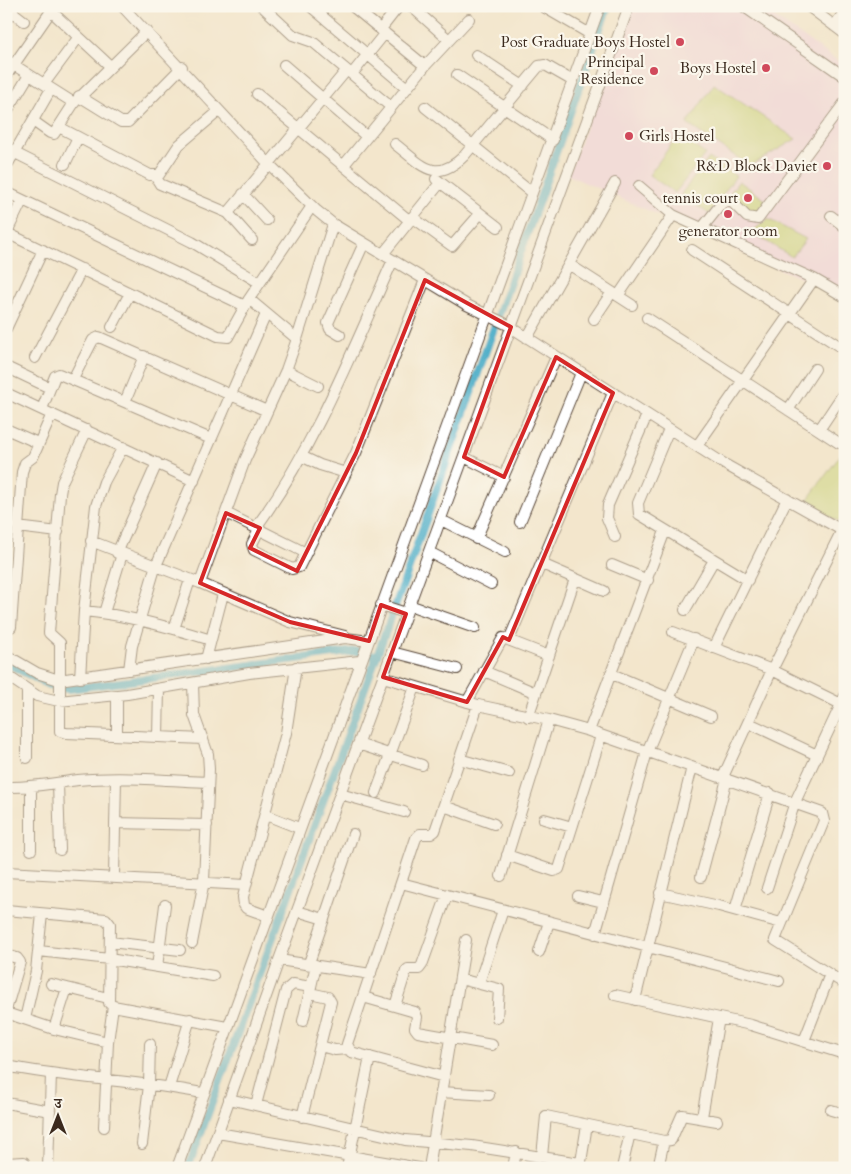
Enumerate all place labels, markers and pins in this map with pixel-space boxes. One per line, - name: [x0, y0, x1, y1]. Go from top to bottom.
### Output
- place label: Post Graduate Boys Hostel: [501, 32, 670, 52]
- marker: Post Graduate Boys Hostel: [674, 36, 686, 48]
- place label: Principal Residence: [581, 52, 644, 89]
- place label: Boys Hostel: [680, 58, 756, 78]
- marker: Boys Hostel: [760, 62, 772, 74]
- marker: Principal Residence: [648, 65, 660, 77]
- place label: Girls Hostel: [639, 126, 715, 146]
- marker: Girls Hostel: [623, 130, 635, 142]
- place label: R&D Block Daviet: [696, 156, 817, 176]
- marker: R&D Block Daviet: [821, 160, 833, 172]
- place label: tennis court: [663, 188, 738, 208]
- marker: tennis court: [742, 192, 754, 204]
- marker: generator room: [722, 208, 734, 220]
- place label: generator room: [678, 221, 778, 241]

